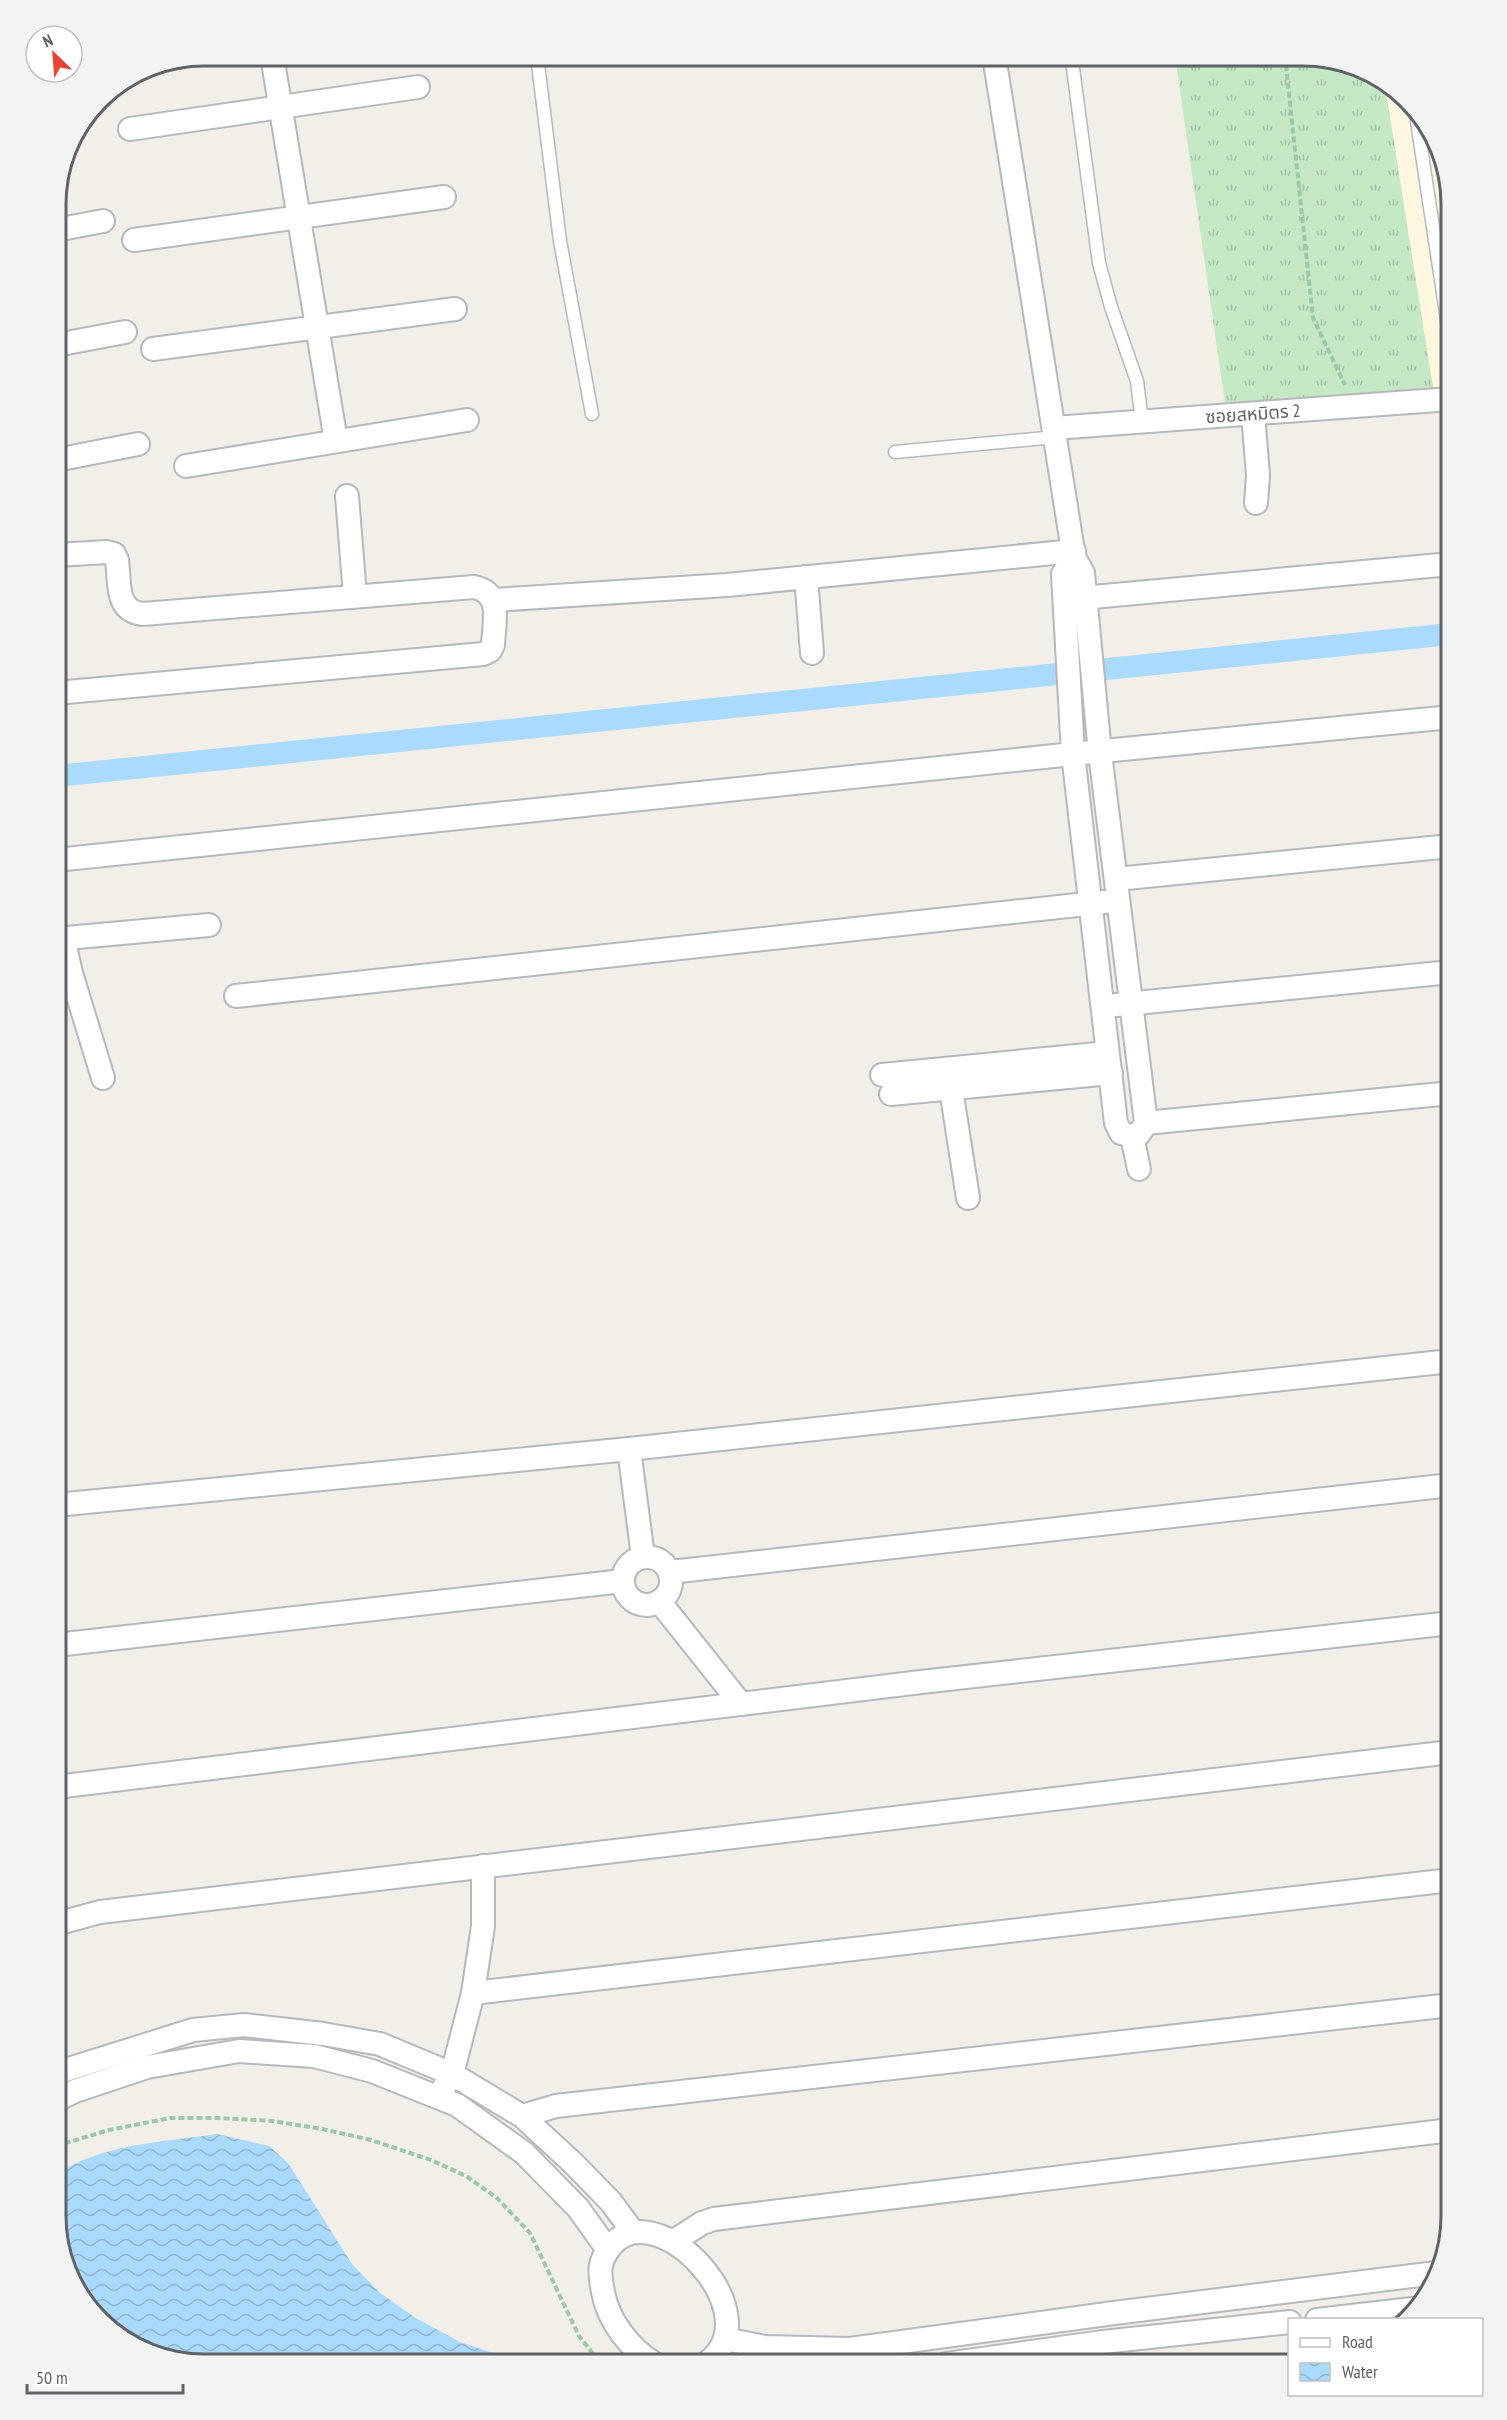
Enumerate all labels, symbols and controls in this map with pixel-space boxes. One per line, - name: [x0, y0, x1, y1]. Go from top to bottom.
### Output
- north arrow: [24, 24, 84, 84]
- text: N: [40, 30, 56, 51]
- street label: ซอยสหมิตร 2: [1205, 399, 1301, 428]
- legend: [1288, 2318, 1483, 2396]
- text: Road: [1342, 2330, 1373, 2353]
- scale bar: [27, 2357, 183, 2395]
- text: Water: [1342, 2360, 1378, 2383]
- text: 50 m: [36, 2366, 68, 2389]

